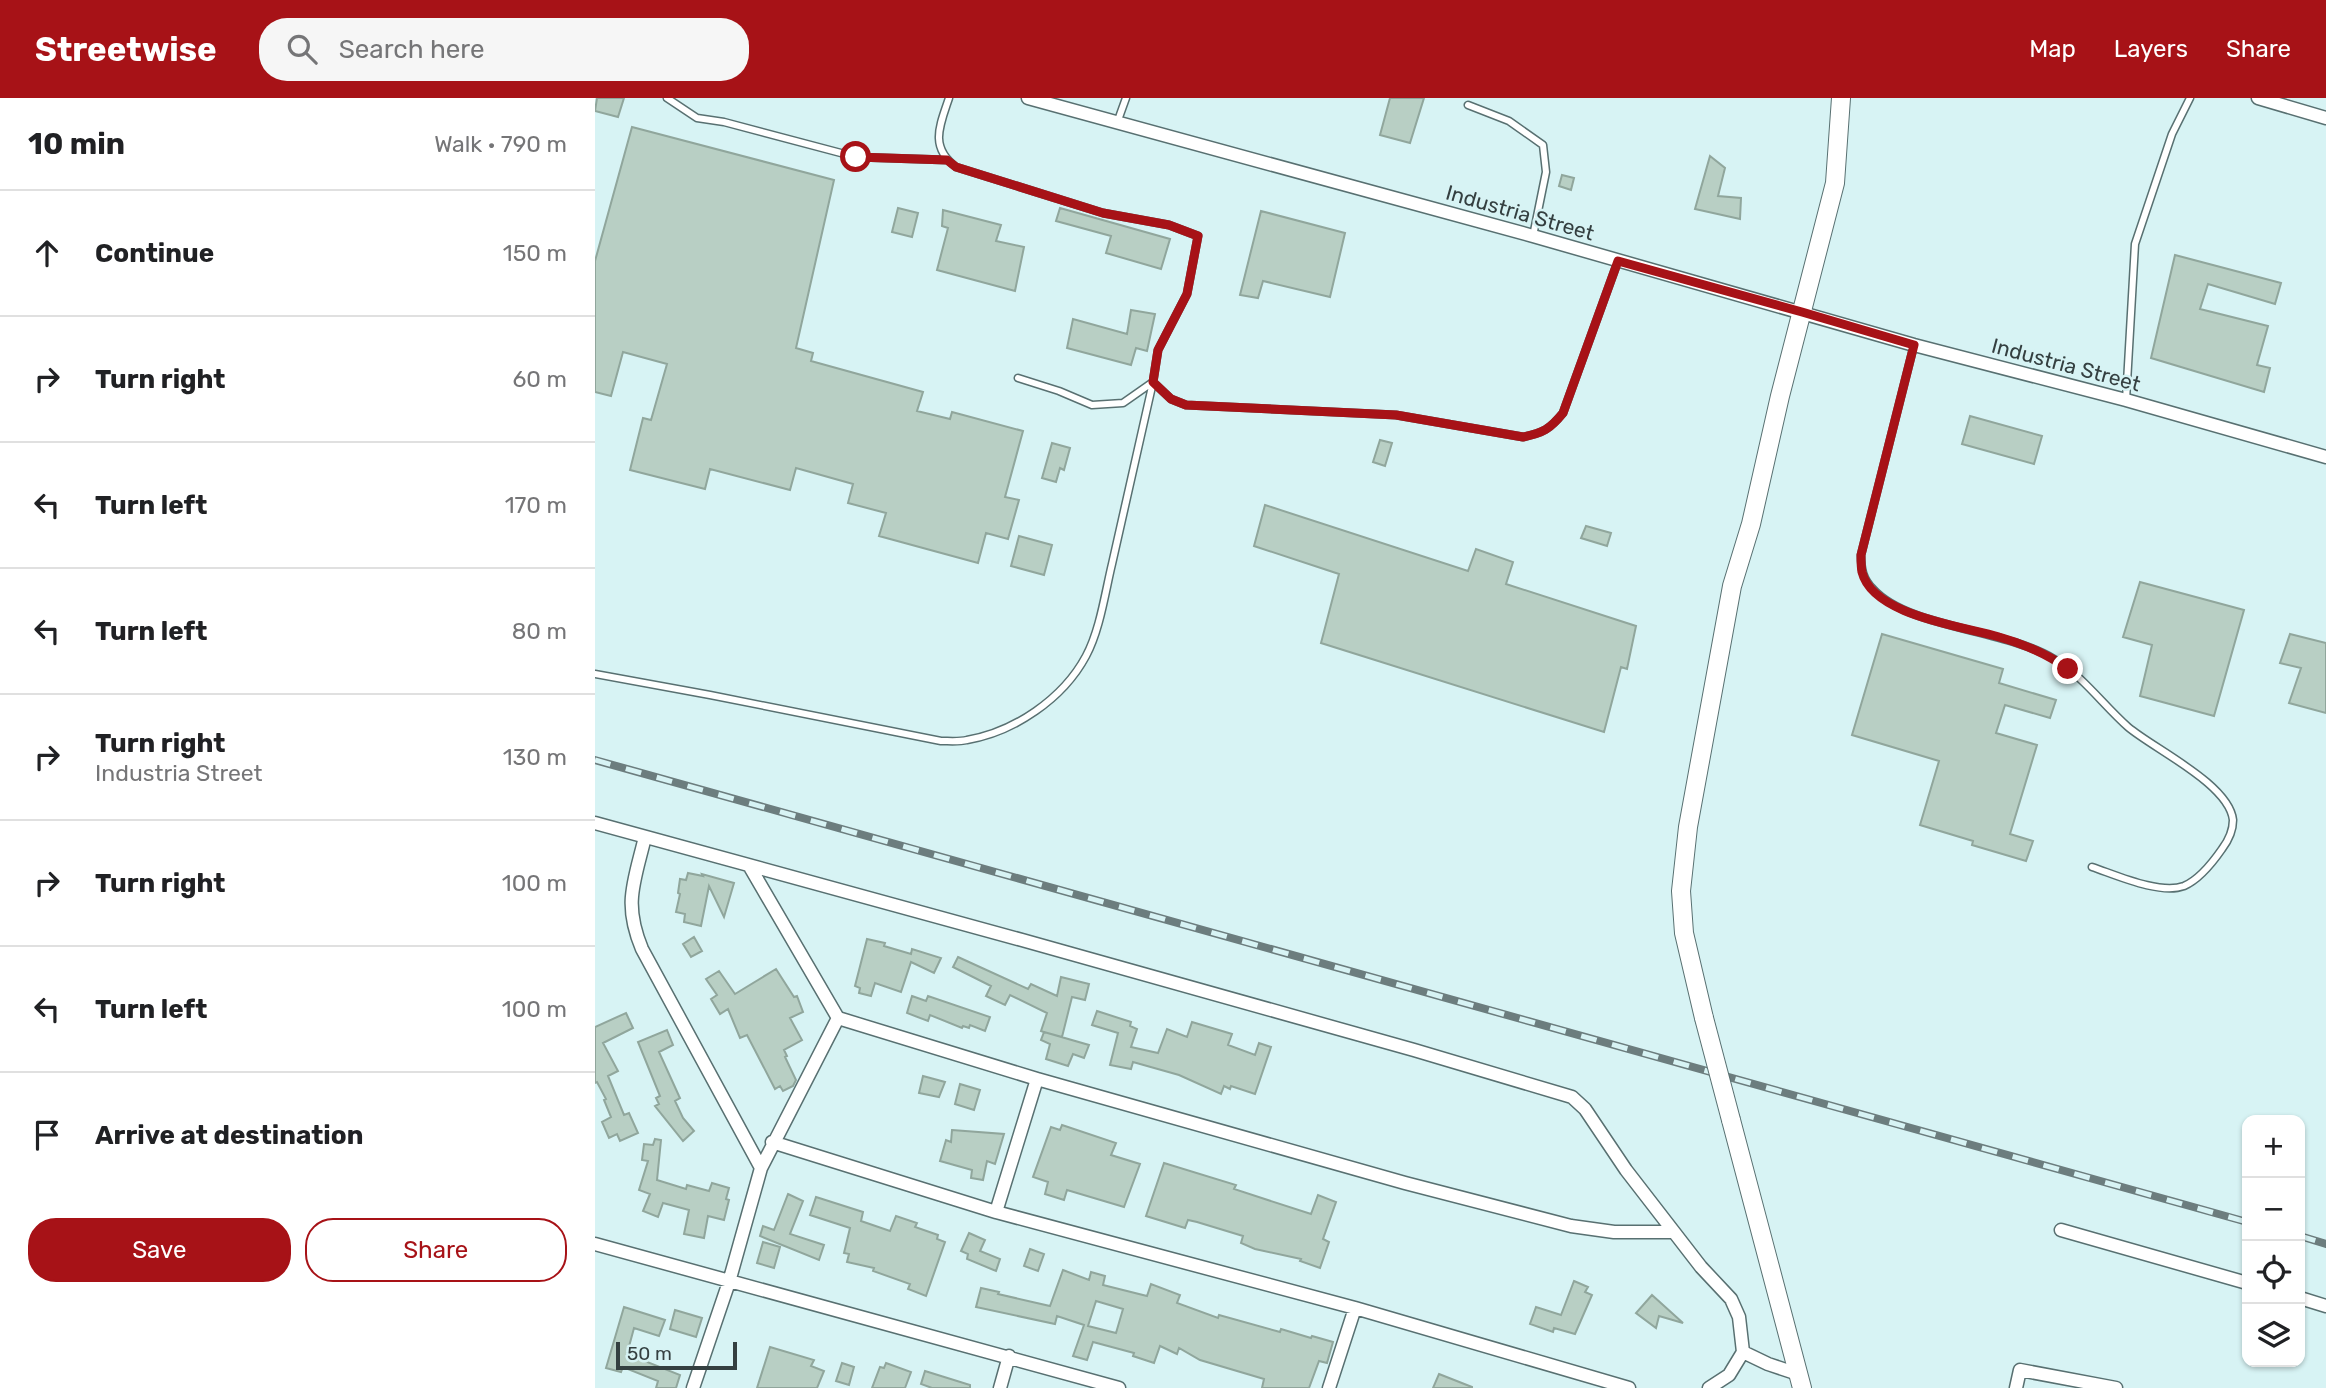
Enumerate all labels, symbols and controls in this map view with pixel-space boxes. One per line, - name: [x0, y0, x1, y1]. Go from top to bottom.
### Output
- search box: [259, 18, 749, 81]
- text: Streetwise: [35, 30, 217, 69]
- icon: search: [283, 30, 321, 68]
- text: Search here: [339, 34, 485, 65]
- text: Map: [2029, 35, 2076, 63]
- text: Layers: [2114, 35, 2188, 63]
- text: Share: [2226, 35, 2291, 63]
- text: 10 min: [28, 126, 125, 162]
- text: Walk · 790 m: [434, 130, 567, 158]
- route start: [840, 141, 871, 172]
- street label: Industria Street: [1443, 179, 1597, 246]
- icon: ahead: [28, 234, 66, 272]
- text: Continue: [95, 238, 214, 269]
- text: 150 m: [503, 239, 567, 267]
- street label: Industria Street: [1989, 333, 2143, 396]
- icon: right: [28, 360, 66, 398]
- text: Turn right: [95, 364, 225, 395]
- text: 60 m: [512, 365, 567, 393]
- icon: left: [28, 486, 66, 524]
- text: Turn left: [95, 490, 207, 521]
- text: 170 m: [505, 491, 567, 519]
- icon: left: [28, 612, 66, 650]
- text: Turn left: [95, 616, 207, 647]
- text: 80 m: [512, 617, 567, 645]
- route end: [2052, 653, 2083, 684]
- text: Turn right: [95, 728, 225, 759]
- icon: right: [28, 738, 66, 776]
- text: 130 m: [503, 743, 567, 771]
- text: Industria Street: [95, 759, 263, 787]
- icon: right: [28, 864, 66, 902]
- text: Turn right: [95, 868, 225, 899]
- text: 100 m: [502, 869, 567, 897]
- icon: left: [28, 990, 66, 1028]
- text: Turn left: [95, 994, 207, 1025]
- text: 100 m: [502, 995, 567, 1023]
- map controls: [2242, 1115, 2305, 1367]
- button: +: [2242, 1115, 2305, 1178]
- icon: arrive: [28, 1116, 66, 1154]
- text: Arrive at destination: [95, 1120, 363, 1151]
- button: −: [2242, 1178, 2305, 1241]
- button: Save: [28, 1218, 291, 1282]
- button: Share: [305, 1218, 567, 1282]
- button: locate: [2242, 1241, 2305, 1304]
- button: layers: [2242, 1304, 2305, 1367]
- scale bar: [616, 1339, 737, 1371]
- text: 50 m: [627, 1342, 672, 1365]

